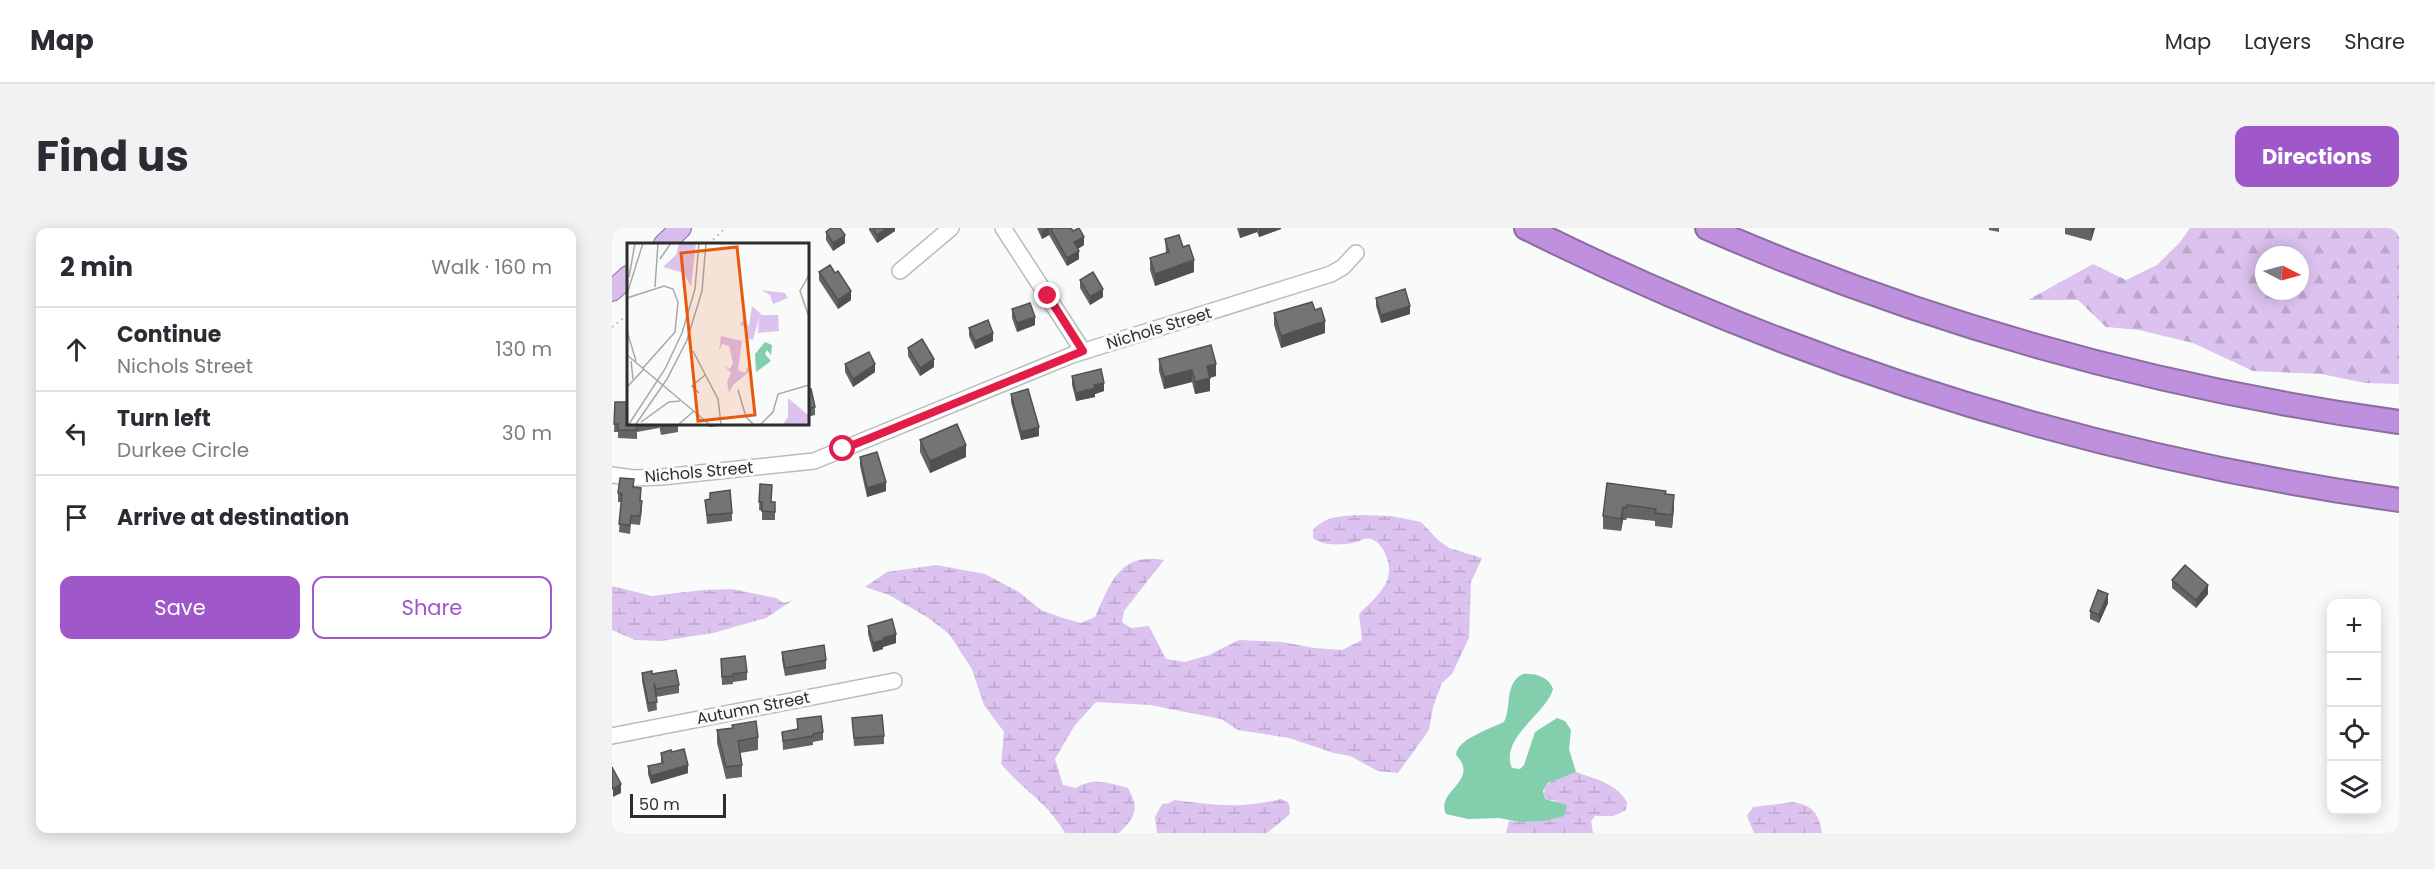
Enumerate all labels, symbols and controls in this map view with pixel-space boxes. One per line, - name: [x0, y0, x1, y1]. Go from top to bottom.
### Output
- text: Map: [30, 21, 94, 60]
- text: Map: [2165, 27, 2211, 56]
- text: Layers: [2244, 27, 2311, 56]
- text: Share: [2344, 27, 2405, 56]
- button: Directions: [2235, 126, 2399, 187]
- text: Find us: [36, 127, 189, 186]
- inset map: [627, 243, 808, 424]
- north arrow: [2255, 246, 2309, 300]
- text: 2 min: [60, 249, 133, 285]
- text: Walk · 160 m: [431, 253, 552, 281]
- route end: [1034, 282, 1060, 308]
- street label: Nichols Street: [1104, 301, 1215, 355]
- text: Continue: [117, 319, 221, 350]
- icon: ahead: [60, 333, 93, 366]
- text: 130 m: [495, 335, 552, 363]
- text: Nichols Street: [117, 352, 253, 380]
- text: Turn left: [117, 403, 211, 434]
- icon: left: [60, 417, 93, 450]
- text: 30 m: [502, 419, 552, 447]
- route start: [829, 435, 855, 461]
- text: Durkee Circle: [117, 436, 249, 464]
- street label: Nichols Street: [644, 456, 754, 488]
- icon: arrive: [60, 501, 93, 534]
- text: Arrive at destination: [117, 502, 349, 533]
- button: Save: [60, 576, 300, 639]
- button: Share: [312, 576, 552, 639]
- map controls: [2327, 599, 2381, 815]
- button: +: [2327, 599, 2381, 653]
- button: −: [2327, 653, 2381, 707]
- street label: Autumn Street: [694, 686, 812, 730]
- button: locate: [2327, 707, 2381, 761]
- button: layers: [2327, 761, 2381, 815]
- scale bar: [630, 791, 726, 818]
- text: 50 m: [639, 793, 680, 816]

